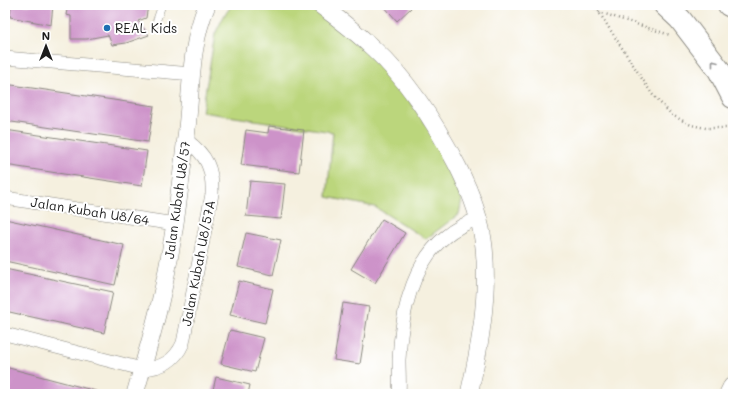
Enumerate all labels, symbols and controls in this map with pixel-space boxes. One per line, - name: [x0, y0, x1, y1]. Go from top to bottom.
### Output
- place label: REAL Kids: [115, 19, 177, 36]
- marker: REAL Kids: [102, 23, 112, 33]
- north arrow: [26, 26, 66, 66]
- text: N: [42, 28, 50, 43]
- one-way arrow: [712, 61, 719, 68]
- street label: Jalan Kubah U8/57: [160, 140, 193, 260]
- street label: Jalan Kubah U8/64: [30, 193, 151, 228]
- street label: Jalan Kubah U8/57A: [177, 198, 218, 327]

